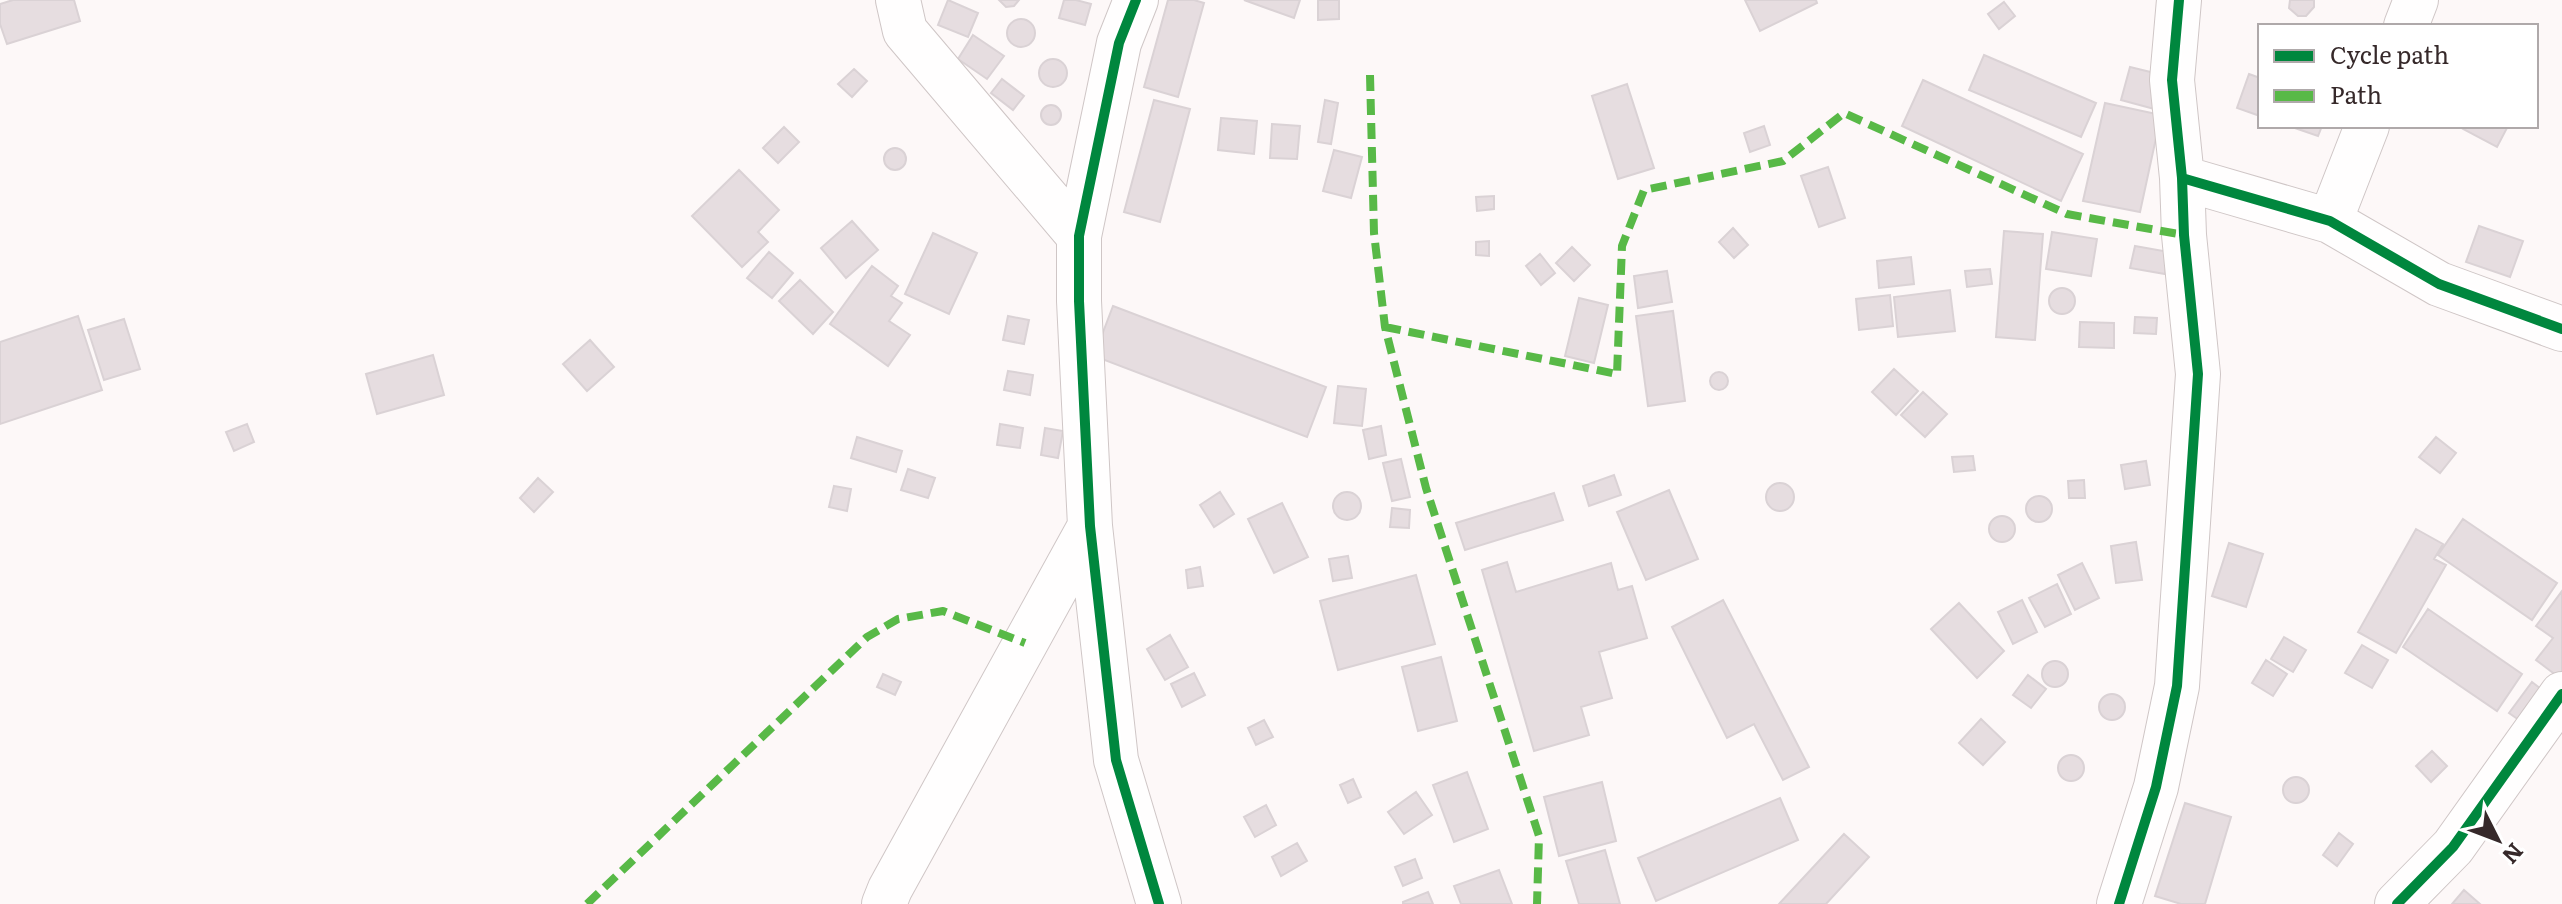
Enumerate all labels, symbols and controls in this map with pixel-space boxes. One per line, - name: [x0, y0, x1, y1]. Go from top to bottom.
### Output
- legend: [2258, 24, 2538, 128]
- text: Cycle path: [2330, 36, 2449, 71]
- text: Path: [2330, 76, 2382, 111]
- north arrow: [2458, 800, 2538, 880]
- text: N: [2496, 836, 2532, 872]

